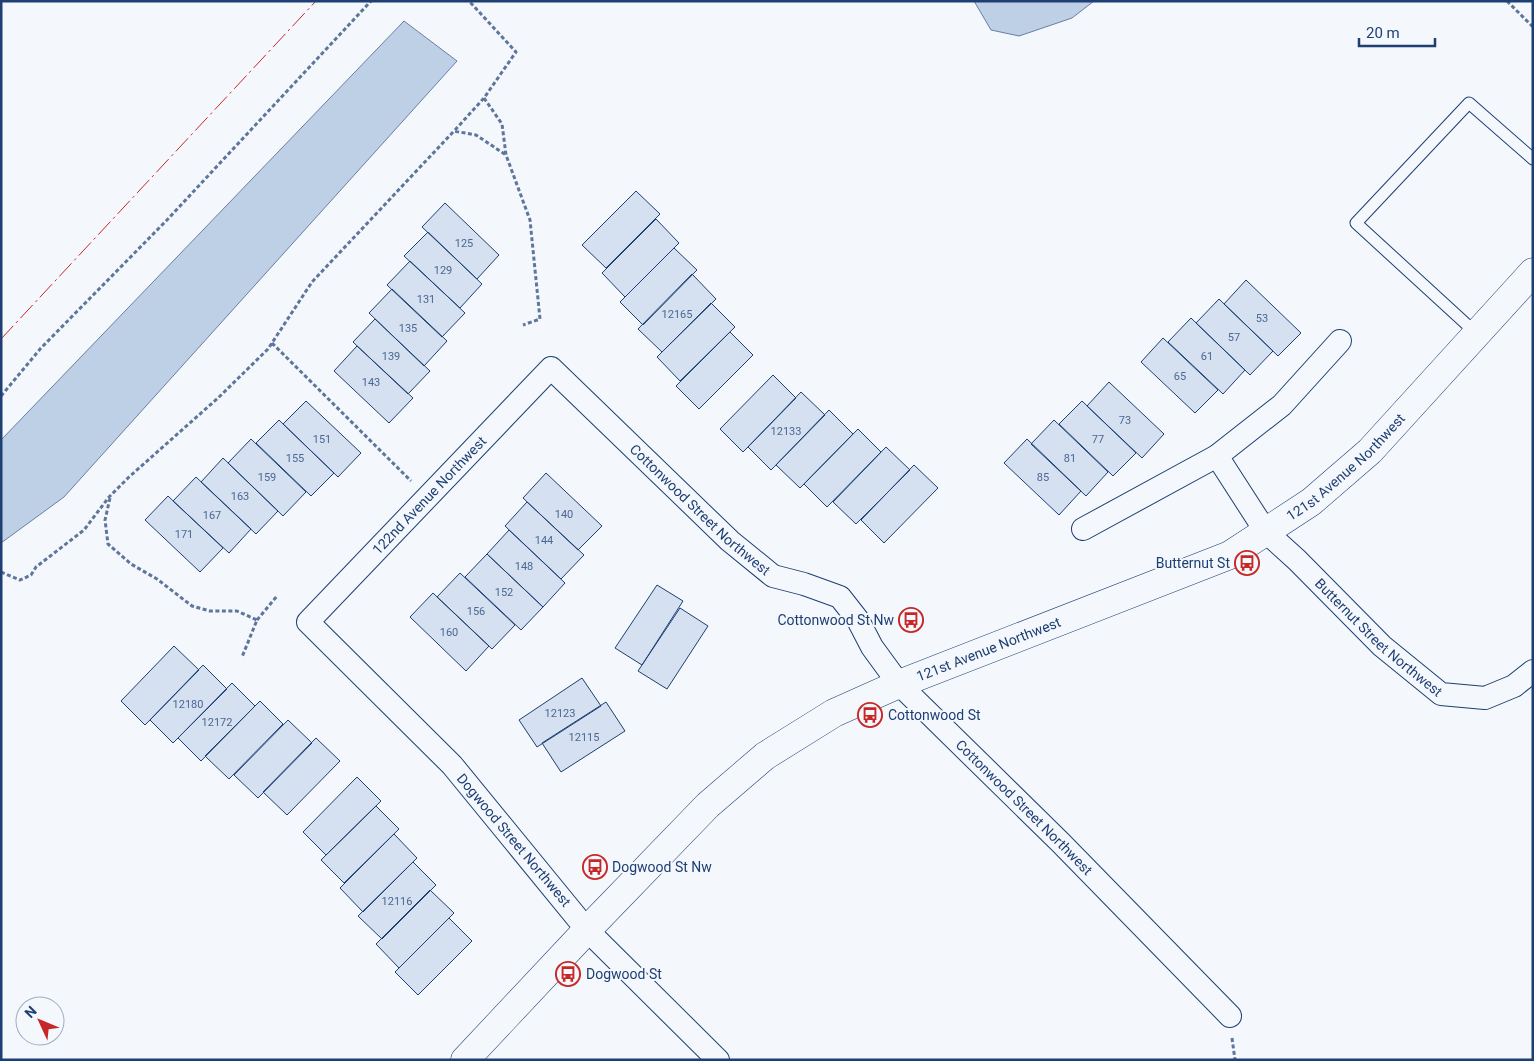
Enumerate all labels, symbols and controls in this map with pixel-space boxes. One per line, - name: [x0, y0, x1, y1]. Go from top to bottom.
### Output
- scale bar: [1359, 15, 1435, 47]
- text: 20 m: [1366, 24, 1400, 42]
- house number: 125: [455, 237, 473, 250]
- house number: 129: [434, 264, 452, 277]
- house number: 131: [417, 293, 435, 306]
- house number: 12165: [662, 308, 692, 321]
- house number: 53: [1256, 312, 1268, 325]
- house number: 135: [399, 322, 417, 335]
- house number: 57: [1228, 331, 1240, 344]
- house number: 139: [382, 350, 400, 363]
- house number: 61: [1201, 350, 1213, 363]
- house number: 65: [1174, 370, 1186, 383]
- house number: 143: [362, 376, 380, 389]
- street label: 121st Avenue Northwest: [1283, 410, 1408, 524]
- house number: 73: [1119, 414, 1131, 427]
- house number: 12133: [771, 425, 801, 438]
- house number: 151: [313, 433, 331, 446]
- street label: 122nd Avenue Northwest: [369, 433, 490, 558]
- house number: 77: [1092, 433, 1104, 446]
- street label: Cottonwood Street Northwest: [627, 441, 774, 579]
- house number: 155: [286, 452, 304, 465]
- house number: 81: [1064, 452, 1076, 465]
- house number: 159: [258, 471, 276, 484]
- house number: 85: [1037, 471, 1049, 484]
- house number: 163: [231, 490, 249, 503]
- house number: 140: [555, 508, 573, 521]
- house number: 167: [203, 509, 221, 522]
- house number: 171: [175, 528, 193, 541]
- house number: 144: [535, 534, 553, 547]
- bus stop icon: Butternut St: [1234, 550, 1260, 576]
- place label: Butternut St: [1156, 555, 1230, 571]
- house number: 148: [515, 560, 533, 573]
- street label: Butternut Street Northwest: [1312, 575, 1446, 700]
- house number: 152: [495, 586, 513, 599]
- house number: 156: [467, 605, 485, 618]
- bus stop icon: Cottonwood St Nw: [898, 607, 924, 633]
- place label: Cottonwood St Nw: [777, 612, 894, 628]
- street label: 121st Avenue Northwest: [914, 614, 1063, 684]
- house number: 160: [440, 626, 458, 639]
- house number: 12180: [173, 698, 203, 711]
- bus stop icon: Cottonwood St: [857, 702, 883, 728]
- house number: 12123: [545, 707, 575, 720]
- place label: Cottonwood St: [888, 707, 981, 723]
- house number: 12172: [202, 716, 232, 729]
- house number: 12115: [569, 731, 599, 744]
- street label: Cottonwood Street Northwest: [953, 736, 1096, 879]
- street label: Dogwood Street Northwest: [454, 770, 575, 910]
- bus stop icon: Dogwood St Nw: [582, 854, 608, 880]
- place label: Dogwood St Nw: [612, 859, 712, 875]
- house number: 12116: [382, 895, 412, 908]
- bus stop icon: Dogwood St: [555, 961, 581, 987]
- place label: Dogwood St: [586, 966, 662, 982]
- north arrow: [15, 996, 65, 1046]
- text: N: [21, 1003, 40, 1021]

